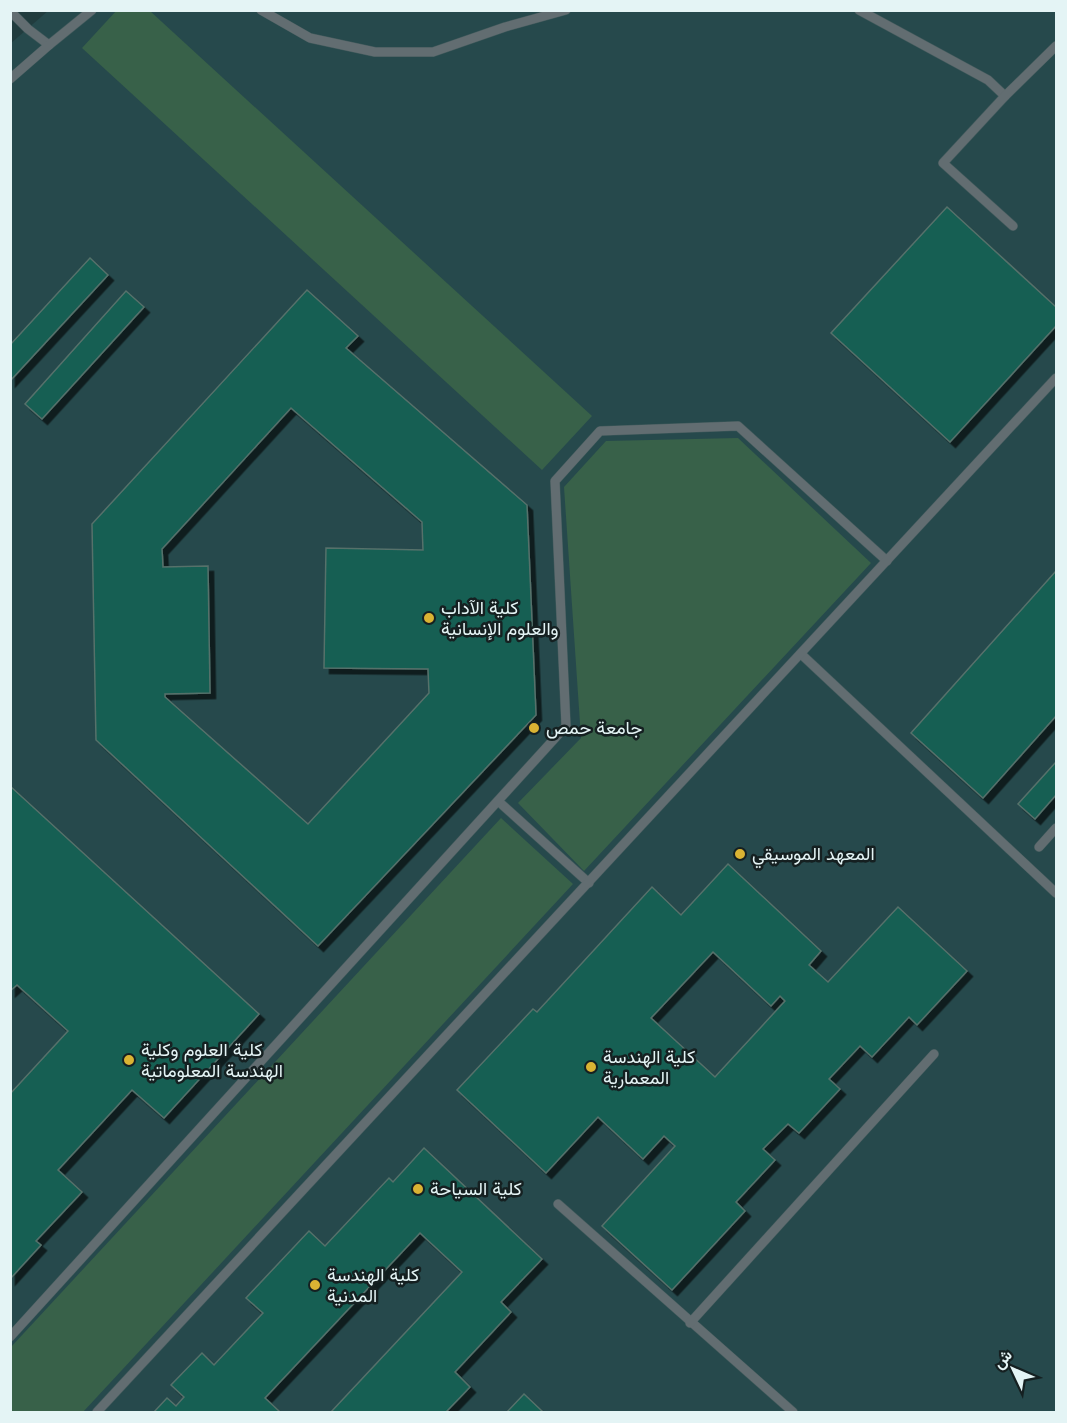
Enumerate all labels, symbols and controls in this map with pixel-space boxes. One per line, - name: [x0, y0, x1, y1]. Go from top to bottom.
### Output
- place label: كلية الآداب والعلوم الإنسانية: [441, 597, 559, 641]
- marker: كلية الآداب والعلوم الإنسانية: [422, 611, 436, 625]
- place label: جامعة حمص: [546, 717, 642, 739]
- marker: جامعة حمص: [527, 721, 541, 735]
- place label: المعهد الموسيقي: [752, 843, 875, 869]
- marker: المعهد الموسيقي: [733, 847, 747, 861]
- place label: كلية العلوم وكلية الهندسة المعلوماتية: [141, 1039, 283, 1082]
- place label: كلية الهندسة المعمارية: [603, 1046, 695, 1089]
- marker: كلية العلوم وكلية الهندسة المعلوماتية: [122, 1053, 136, 1067]
- marker: كلية الهندسة المعمارية: [584, 1060, 598, 1074]
- place label: كلية السياحة: [430, 1178, 522, 1199]
- marker: كلية السياحة: [411, 1182, 425, 1196]
- place label: كلية الهندسة المدنية: [327, 1264, 419, 1306]
- marker: كلية الهندسة المدنية: [308, 1278, 322, 1292]
- north arrow: [983, 1339, 1043, 1399]
- text: ش: [988, 1345, 1016, 1372]

